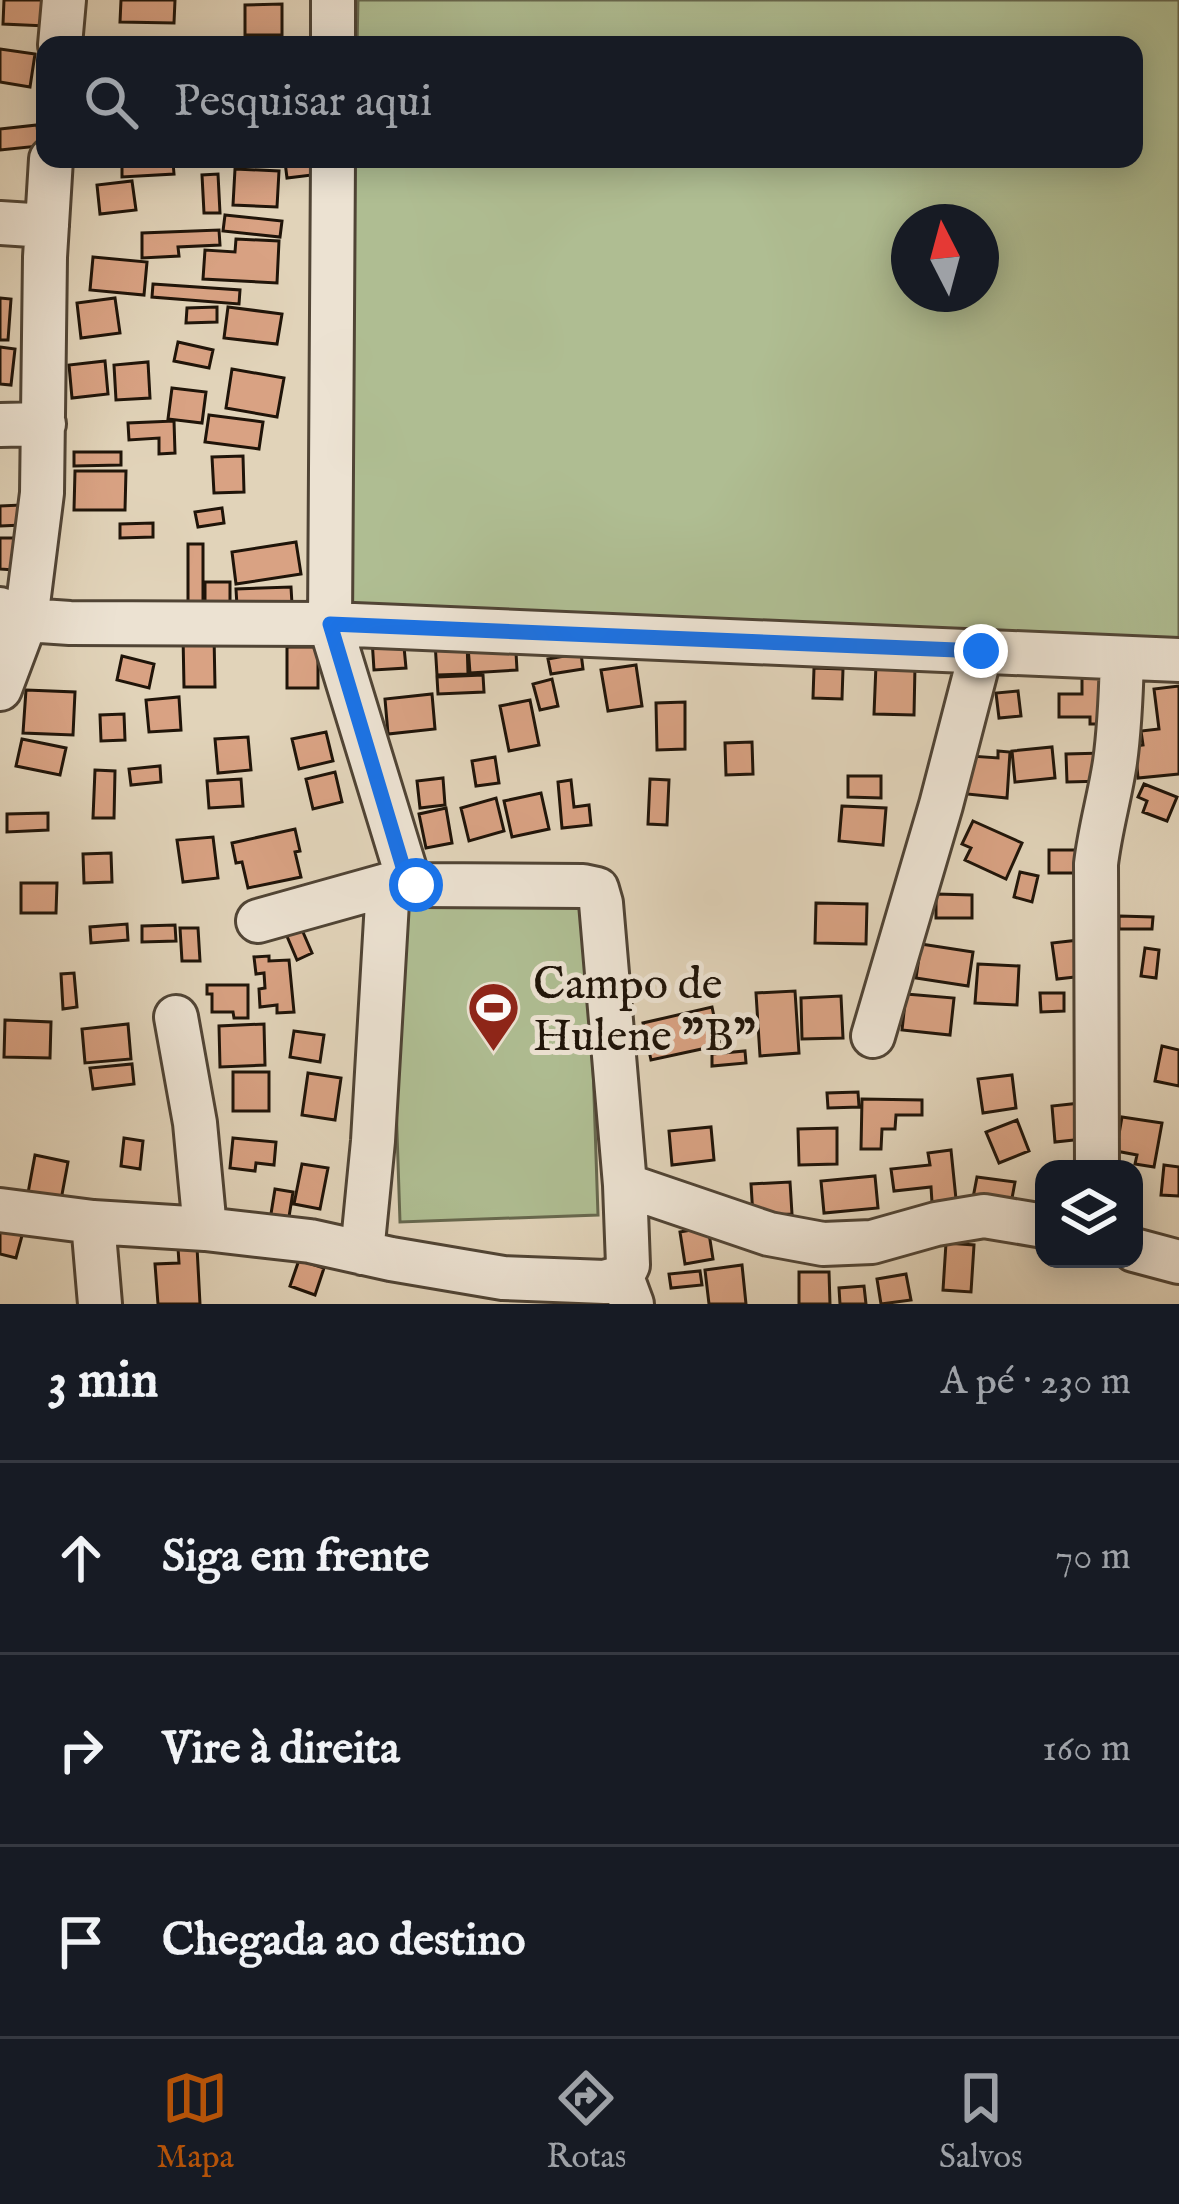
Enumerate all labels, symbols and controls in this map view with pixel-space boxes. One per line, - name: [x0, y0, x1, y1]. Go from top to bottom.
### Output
- search box: [36, 36, 1143, 168]
- icon: search: [78, 69, 144, 135]
- text: Pesquisar aqui: [174, 74, 432, 131]
- north arrow: [891, 204, 999, 312]
- route end: [954, 624, 1008, 678]
- route start: [389, 858, 443, 912]
- place label: Campo de Hulene "B": [533, 957, 756, 1066]
- sports icon: Campo de Hulene "B": [466, 980, 522, 1054]
- map controls: [1035, 1160, 1143, 1268]
- button: layers: [1035, 1160, 1143, 1268]
- text: 3 min: [48, 1350, 158, 1415]
- text: A pé · 230 m: [941, 1358, 1131, 1407]
- icon: ahead: [48, 1525, 114, 1591]
- text: Siga em frente: [162, 1529, 429, 1586]
- text: 70 m: [1055, 1533, 1131, 1582]
- icon: right: [48, 1717, 114, 1783]
- text: Vire à direita: [162, 1721, 400, 1778]
- text: 160 m: [1042, 1725, 1131, 1774]
- icon: arrive: [48, 1909, 114, 1975]
- text: Chegada ao destino: [162, 1913, 525, 1970]
- tab: Mapa: [156, 2065, 234, 2179]
- tab: Rotas: [546, 2065, 626, 2179]
- tab: Salvos: [939, 2065, 1023, 2179]

